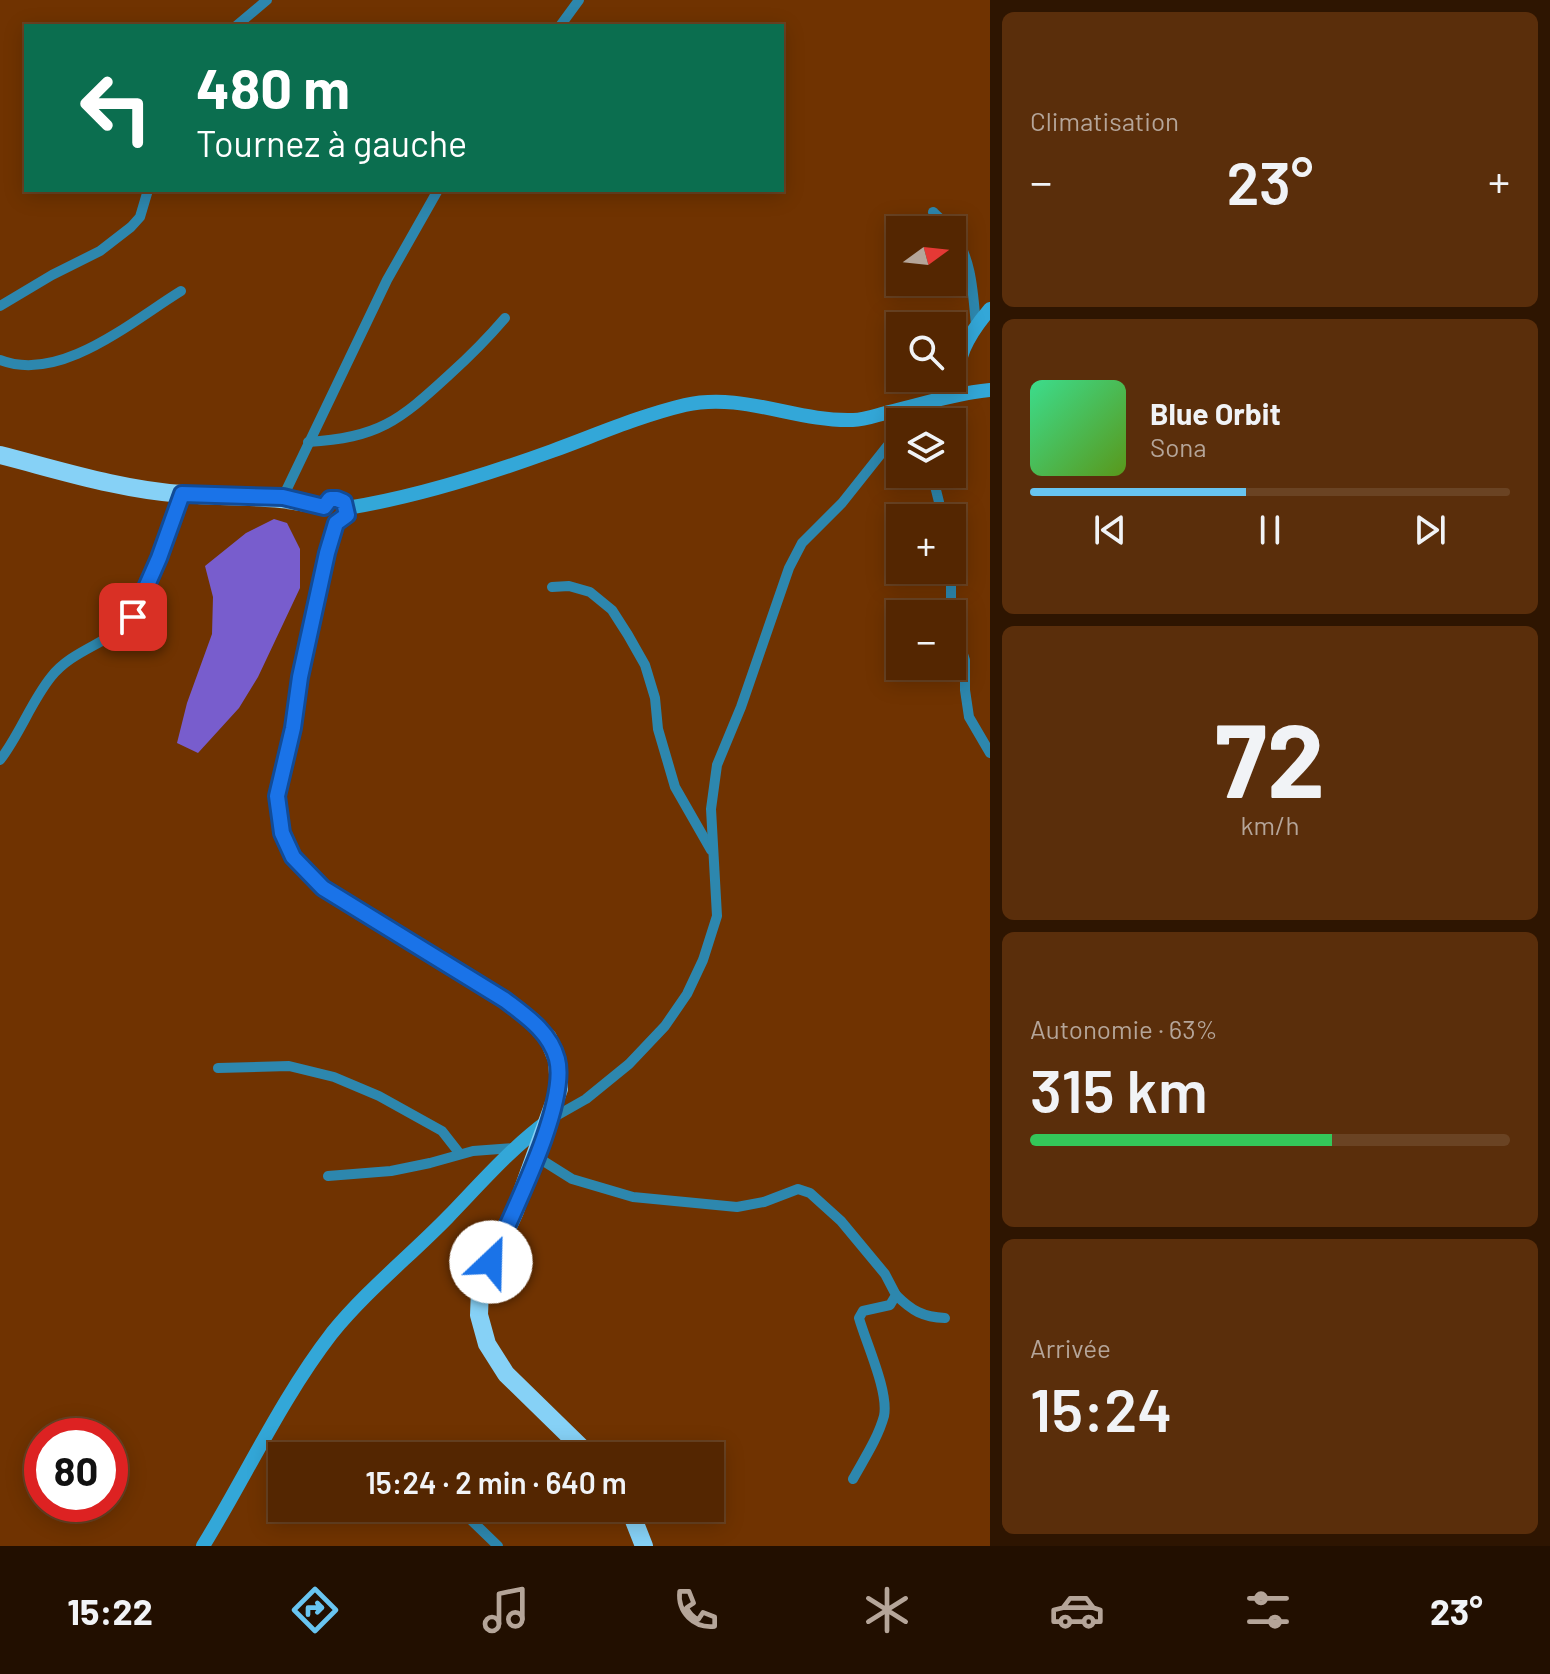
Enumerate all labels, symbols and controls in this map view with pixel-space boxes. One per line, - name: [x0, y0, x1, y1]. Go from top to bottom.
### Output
- text: 480 m: [196, 53, 350, 120]
- icon: left: [64, 56, 168, 160]
- text: Climatisation: [1030, 105, 1179, 136]
- text: Tournez à gauche: [196, 121, 467, 164]
- text: 23°: [1227, 145, 1313, 217]
- text: −: [1030, 154, 1052, 207]
- text: +: [1488, 154, 1510, 207]
- north arrow: [886, 216, 966, 296]
- map controls: [886, 216, 966, 680]
- button: search: [886, 312, 966, 392]
- text: Blue Orbit: [1150, 395, 1281, 431]
- button: layers: [886, 408, 966, 488]
- text: Sona: [1150, 431, 1207, 462]
- button: +: [886, 504, 966, 584]
- icon: previous: [1088, 508, 1132, 552]
- icon: pause: [1248, 508, 1292, 552]
- icon: next: [1408, 508, 1452, 552]
- pin: [99, 583, 167, 651]
- icon: arrive: [111, 595, 155, 639]
- button: −: [886, 600, 966, 680]
- text: 72: [1215, 694, 1325, 819]
- text: km/h: [1241, 809, 1299, 840]
- text: Autonomie · 63%: [1030, 1013, 1218, 1044]
- text: 315 km: [1030, 1053, 1208, 1125]
- position arrow: [449, 1220, 533, 1304]
- text: Arrivée: [1030, 1332, 1111, 1363]
- text: 15:24: [1030, 1372, 1172, 1444]
- speed limit sign: 80: [24, 1418, 128, 1522]
- text: 15:24 · 2 min · 640 m: [365, 1464, 627, 1500]
- icon: directions: [287, 1582, 343, 1638]
- icon: music: [478, 1582, 534, 1638]
- icon: phone: [668, 1582, 724, 1638]
- icon: climate: [859, 1582, 915, 1638]
- icon: car: [1049, 1582, 1105, 1638]
- icon: filters: [1240, 1582, 1296, 1638]
- text: 15:22: [67, 1589, 153, 1632]
- text: 23°: [1430, 1589, 1483, 1632]

